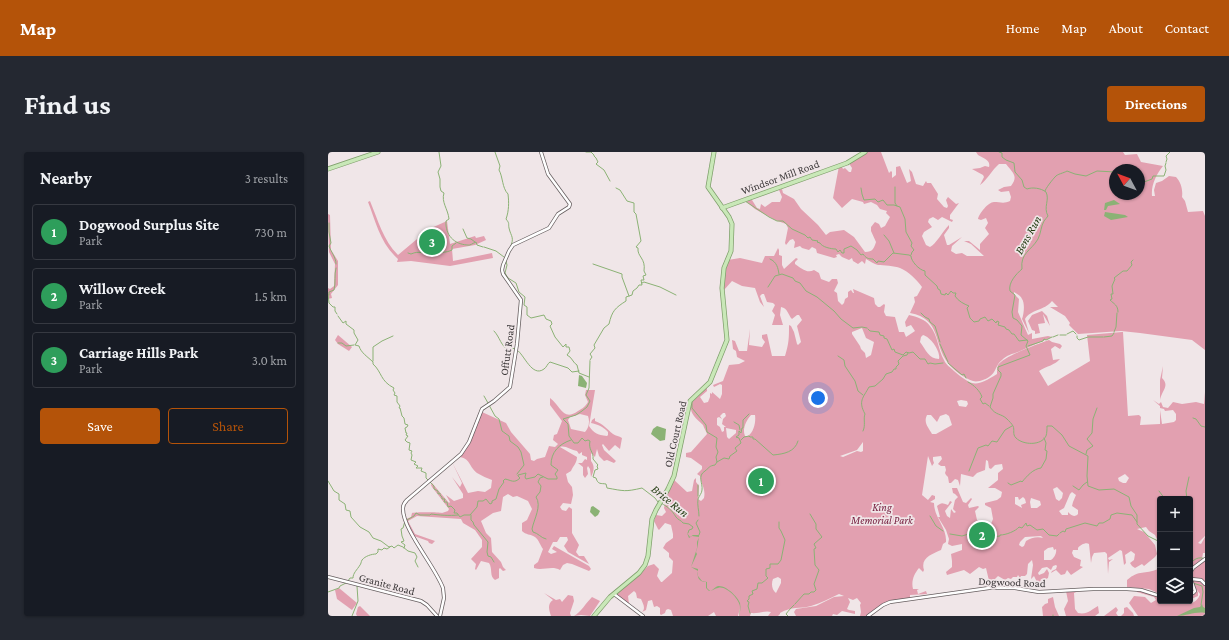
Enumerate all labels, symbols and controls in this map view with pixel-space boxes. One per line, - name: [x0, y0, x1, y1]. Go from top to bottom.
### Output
- text: Map: [20, 18, 56, 39]
- text: Home: [1006, 20, 1039, 36]
- text: Map: [1061, 20, 1087, 36]
- text: About: [1109, 20, 1143, 36]
- text: Contact: [1165, 20, 1209, 36]
- button: Directions: [1107, 86, 1205, 122]
- text: Find us: [24, 89, 111, 120]
- street label: Windsor Mill Road: [739, 157, 821, 197]
- north arrow: [1109, 164, 1145, 200]
- text: Nearby: [40, 169, 92, 188]
- text: 3 results: [245, 171, 288, 186]
- water label: Bens Run: [1012, 213, 1044, 257]
- text: Dogwood Surplus Site: [79, 217, 219, 233]
- text: 1: [52, 225, 56, 240]
- text: 730 m: [255, 225, 287, 240]
- pin: 3: [419, 227, 445, 257]
- text: Park: [79, 233, 102, 248]
- text: Willow Creek: [79, 281, 165, 297]
- text: 2: [51, 289, 57, 304]
- text: 1.5 km: [254, 289, 287, 304]
- text: Park: [79, 297, 102, 312]
- street label: Offutt Road: [497, 324, 517, 376]
- text: Carriage Hills Park: [79, 345, 198, 361]
- text: 3: [51, 353, 57, 368]
- text: 3.0 km: [252, 353, 287, 368]
- text: Park: [79, 361, 102, 376]
- your location: [808, 388, 828, 408]
- street label: Old Court Road: [662, 399, 689, 468]
- button: Save: [40, 408, 160, 444]
- button: Share: [168, 408, 288, 444]
- pin: 1: [748, 466, 774, 496]
- water label: Brice Run: [649, 482, 691, 520]
- map controls: [1157, 496, 1193, 604]
- button: +: [1157, 496, 1193, 532]
- park label: King Memorial Park: [850, 501, 914, 526]
- pin: 2: [969, 520, 995, 550]
- button: −: [1157, 532, 1193, 568]
- button: layers: [1157, 568, 1193, 604]
- street label: Granite Road: [358, 571, 416, 597]
- street label: Dogwood Road: [978, 575, 1046, 590]

